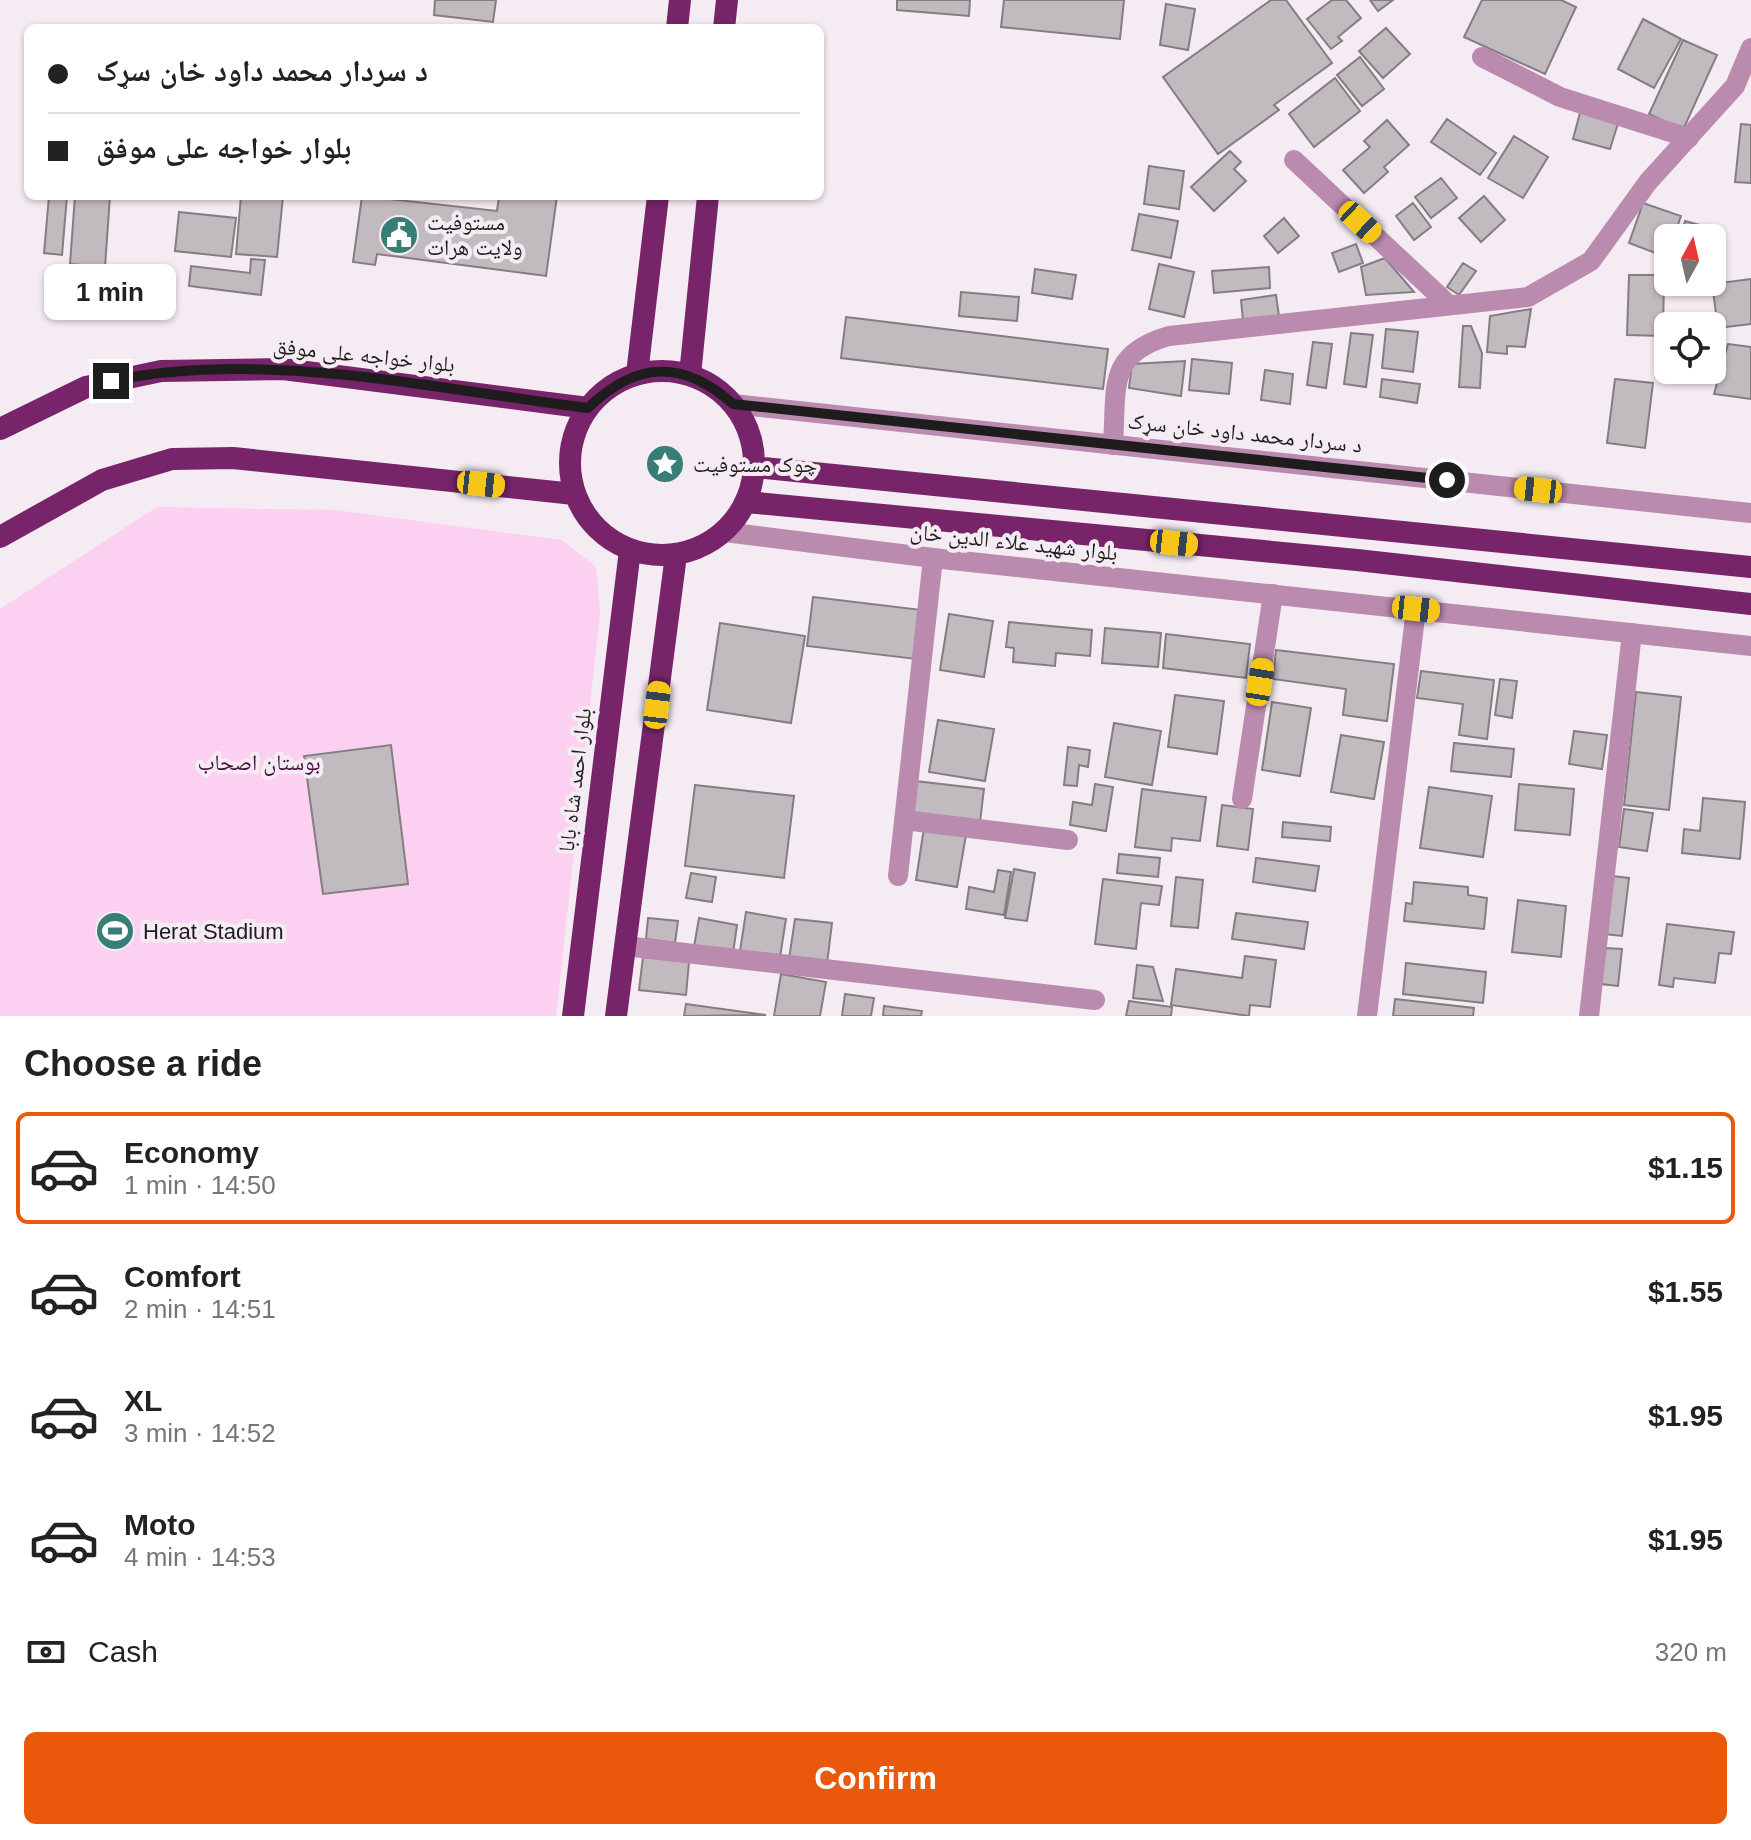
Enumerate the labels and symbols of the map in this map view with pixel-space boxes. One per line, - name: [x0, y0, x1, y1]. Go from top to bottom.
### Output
- car: [1334, 197, 1386, 247]
- place label: مستوفیت ولایت هرات: [427, 210, 523, 260]
- public building icon: مستوفیت ولایت هرات: [378, 214, 420, 256]
- north arrow: [1654, 224, 1726, 296]
- callout: 1 min: [45, 265, 177, 321]
- street label: بلوار خواجه علی موفق: [272, 333, 456, 378]
- route end: [93, 363, 129, 399]
- street label: د سردار محمد داود خان سړک: [1126, 408, 1363, 459]
- place icon: چوک مستوفیت: [644, 443, 686, 485]
- place label: چوک مستوفیت: [693, 452, 817, 477]
- route start: [1429, 462, 1465, 498]
- car: [456, 470, 506, 498]
- car: [1513, 476, 1563, 504]
- street label: بلوار شهید علاء الدین خان: [909, 519, 1119, 566]
- car: [1149, 529, 1199, 557]
- car: [1391, 595, 1441, 623]
- car: [1244, 656, 1276, 708]
- car: [642, 680, 672, 730]
- street label: بلوار احمد شاه بابا: [554, 707, 596, 853]
- park label: بوستان اصحاب: [197, 750, 321, 776]
- sports icon: Herat Stadium: [94, 910, 136, 952]
- place label: Herat Stadium: [143, 919, 284, 944]

